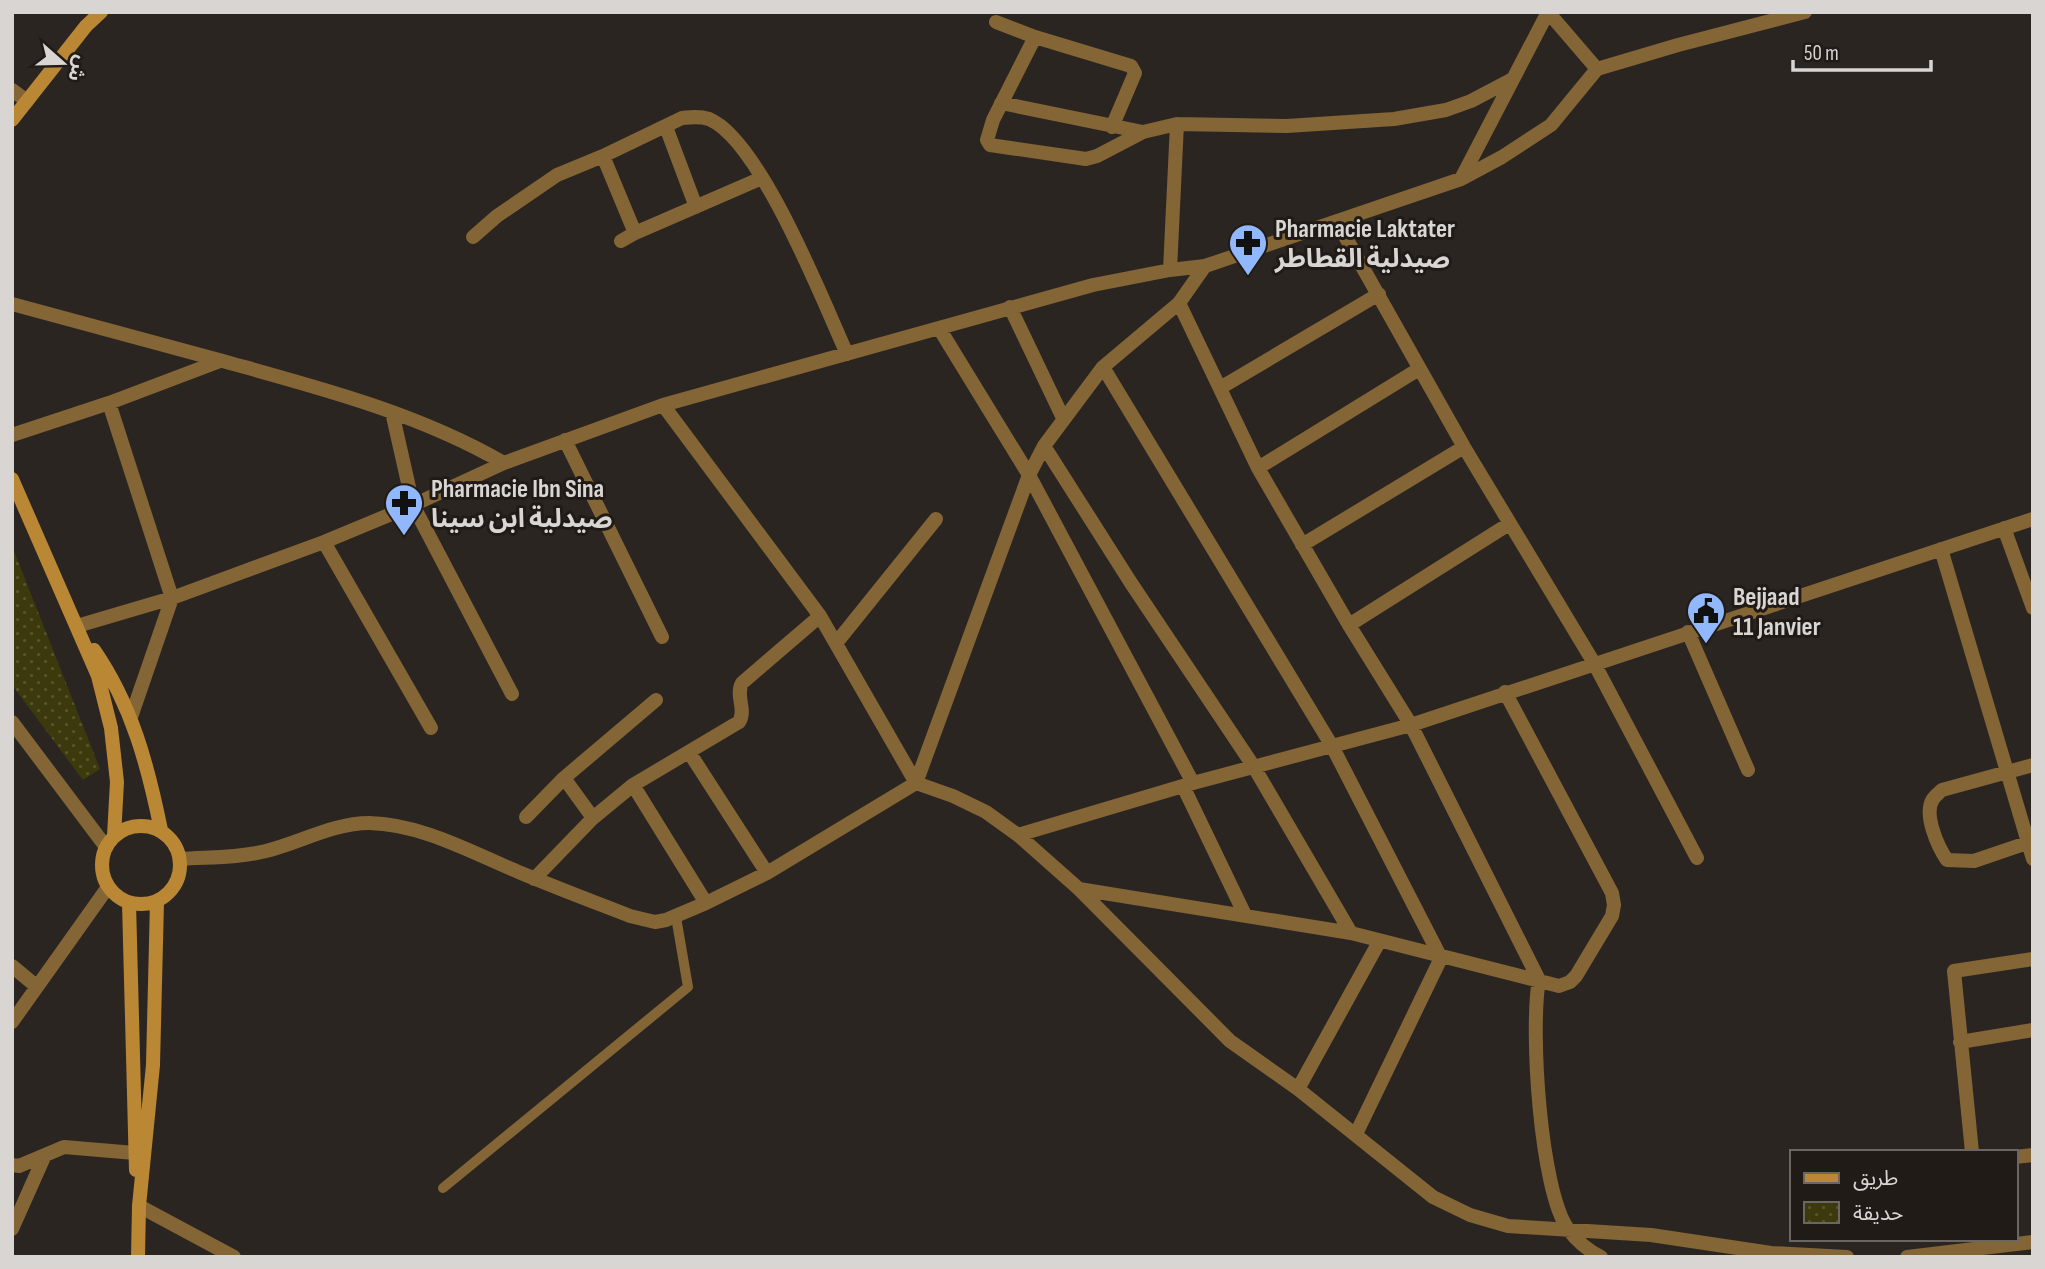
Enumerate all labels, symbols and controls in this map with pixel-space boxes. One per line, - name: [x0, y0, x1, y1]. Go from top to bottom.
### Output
- north arrow: [28, 28, 98, 98]
- scale bar: [1793, 28, 1931, 72]
- text: 50 m: [1804, 41, 1839, 66]
- text: ش: [62, 52, 93, 84]
- place label: Pharmacie Laktater صيدلية القطاطر: [1274, 214, 1455, 275]
- pharmacy icon: Pharmacie Laktater صيدلية القطاطر: [1227, 222, 1269, 277]
- place label: Pharmacie Ibn Sina صيدلية ابن سينا: [431, 474, 613, 535]
- pharmacy icon: Pharmacie Ibn Sina صيدلية ابن سينا: [383, 482, 425, 537]
- place label: Bejjaad 11 Janvier: [1733, 582, 1821, 643]
- public building icon: Bejjaad 11 Janvier: [1685, 590, 1727, 645]
- legend: [1790, 1150, 2017, 1241]
- text: طريق: [1853, 1166, 1898, 1191]
- text: حديقة: [1853, 1201, 1903, 1226]

